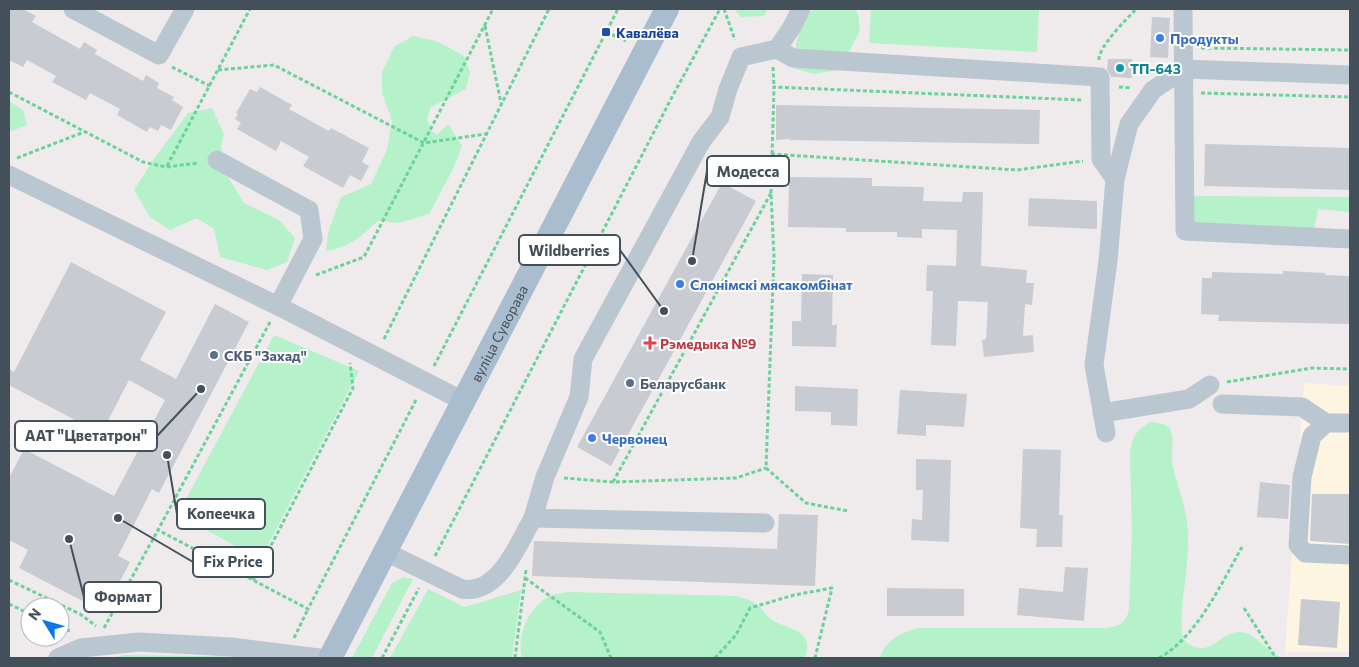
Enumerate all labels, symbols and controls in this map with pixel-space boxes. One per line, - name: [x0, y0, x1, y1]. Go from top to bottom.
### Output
- place label: Кавалёва: [616, 24, 679, 41]
- marker: Кавалёва: [600, 26, 612, 38]
- place label: Продукты: [1170, 30, 1239, 47]
- marker: Продукты: [1154, 32, 1166, 44]
- place label: ТП-643: [1130, 60, 1181, 77]
- marker: ТП-643: [1114, 62, 1126, 74]
- callout: Модесса: [707, 156, 789, 186]
- text: Модесса: [717, 162, 780, 180]
- callout: Wildberries: [519, 235, 620, 265]
- text: Wildberries: [529, 241, 609, 259]
- place label: Слонімскі мясакомбінат: [690, 276, 853, 293]
- marker: Слонімскі мясакомбінат: [674, 278, 686, 290]
- street label: вуліца Суворава: [467, 282, 531, 384]
- place label: Рэмедыка №9: [660, 335, 757, 352]
- marker: Рэмедыка №9: [644, 337, 656, 349]
- place label: СКБ "Захад": [224, 347, 307, 364]
- marker: СКБ "Захад": [208, 349, 220, 361]
- place label: Беларусбанк: [640, 375, 726, 392]
- marker: Беларусбанк: [624, 377, 636, 389]
- callout: ААТ "Цветатрон": [15, 421, 157, 451]
- text: ААТ "Цветатрон": [25, 426, 147, 444]
- place label: Червонец: [602, 430, 668, 447]
- marker: Червонец: [586, 432, 598, 444]
- callout: Копеечка: [177, 499, 265, 529]
- text: Копеечка: [187, 504, 255, 522]
- callout: Fix Price: [193, 547, 273, 577]
- text: Fix Price: [203, 552, 263, 570]
- callout: Формат: [84, 582, 161, 612]
- text: Формат: [94, 587, 152, 605]
- north arrow: [20, 597, 70, 647]
- text: N: [24, 605, 44, 623]

